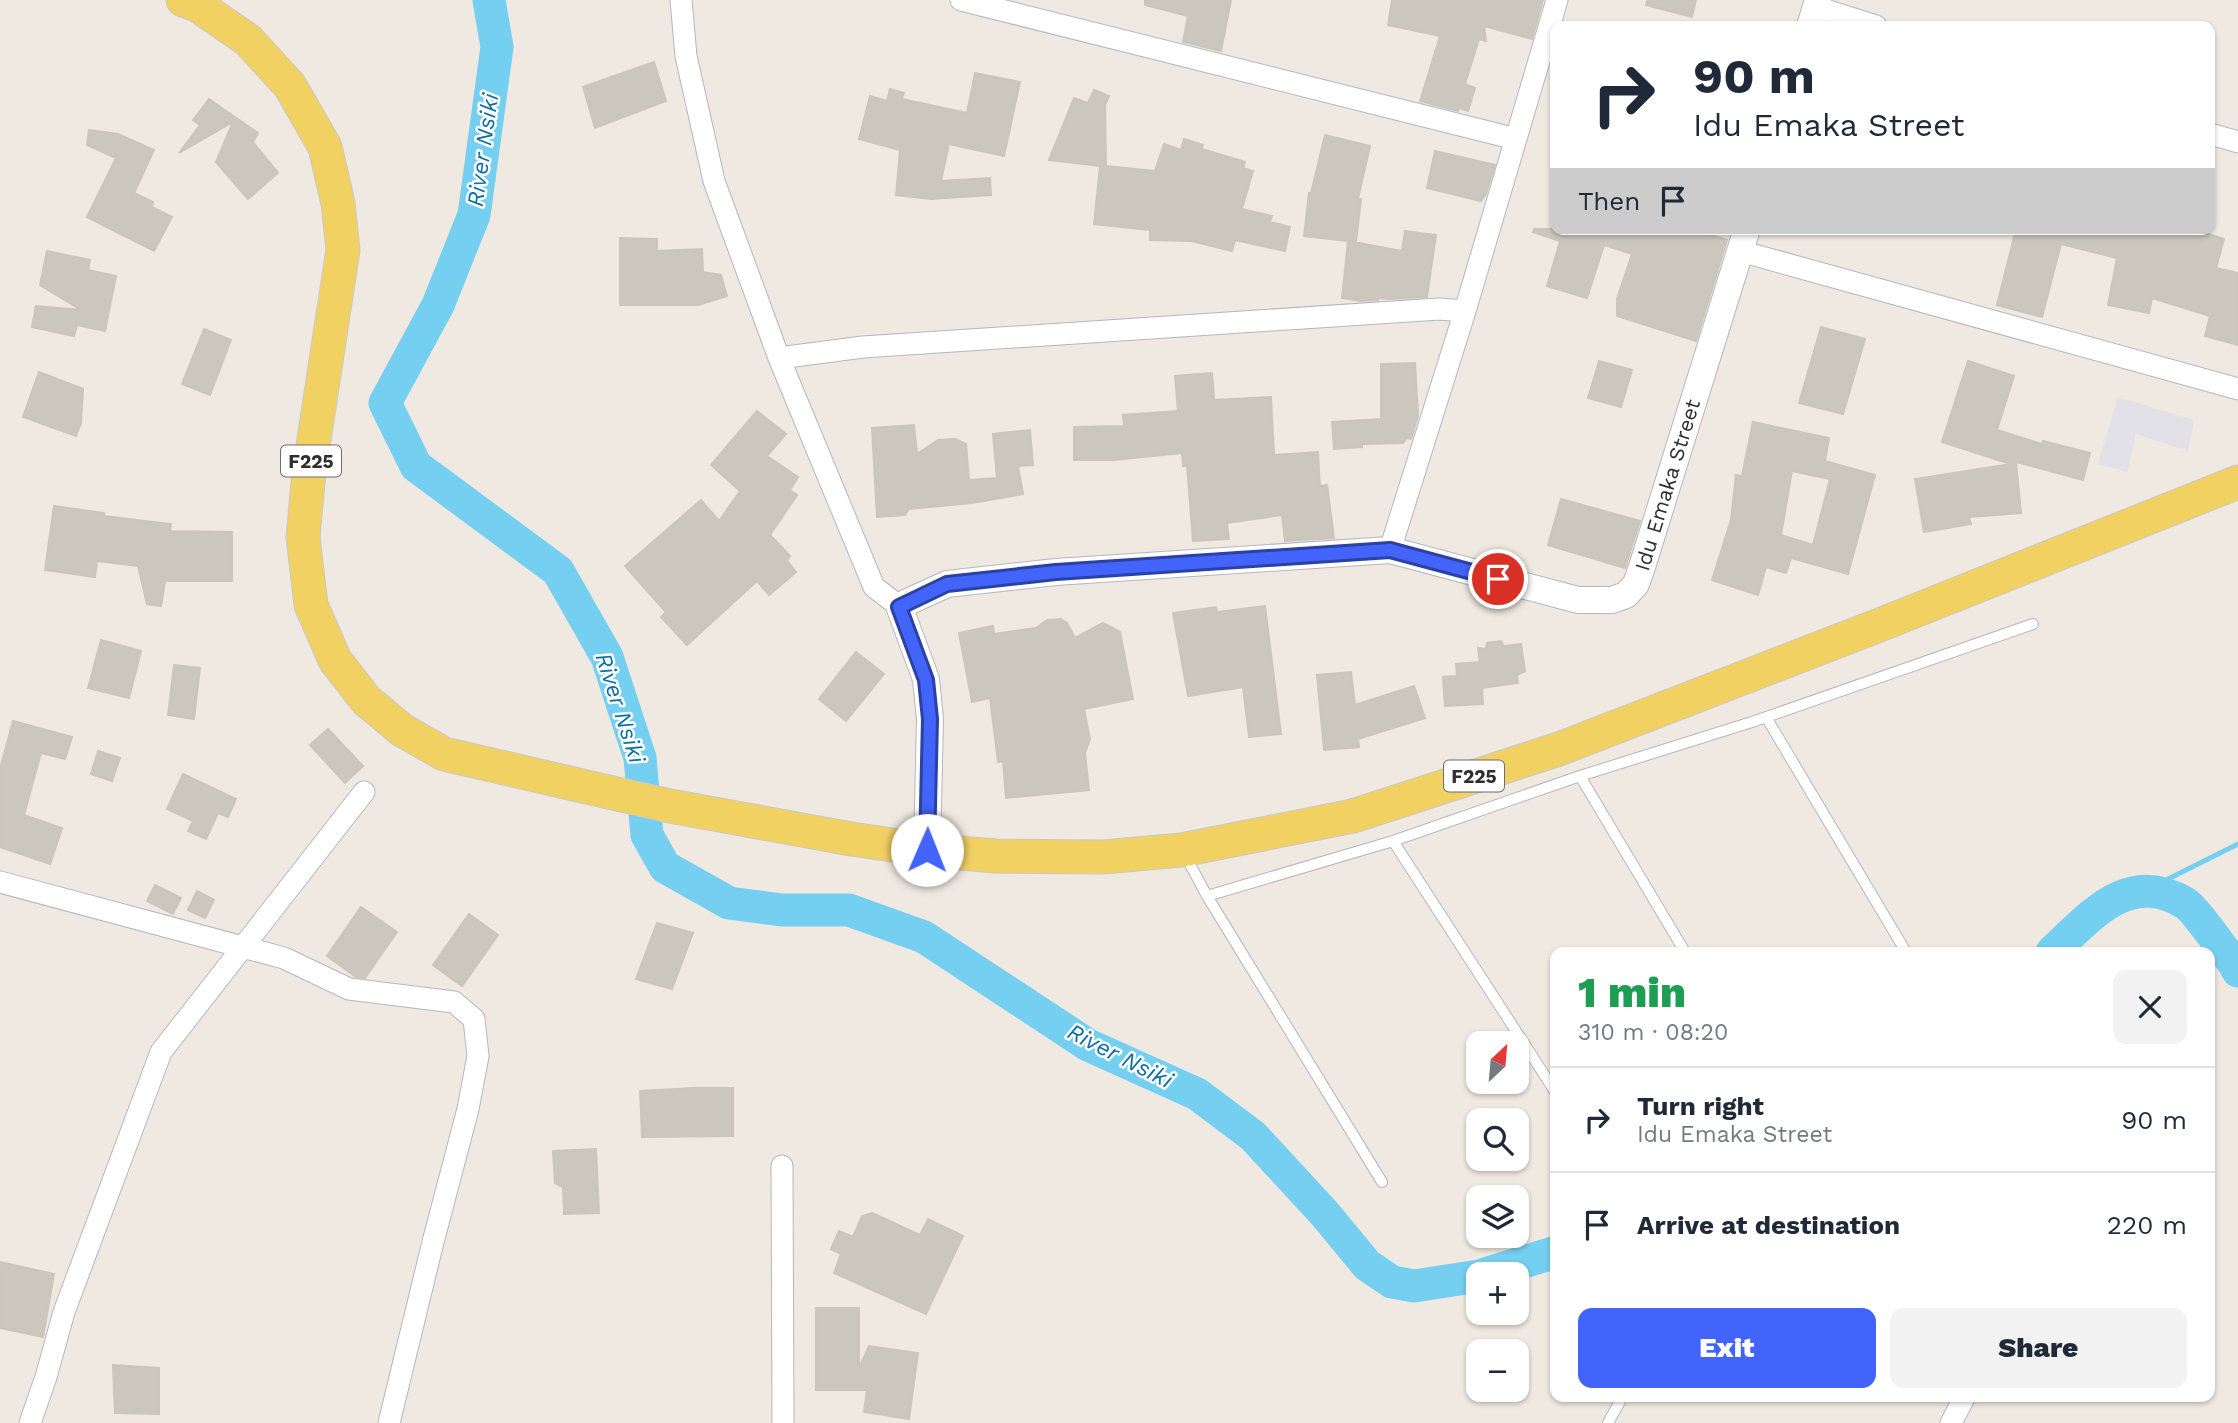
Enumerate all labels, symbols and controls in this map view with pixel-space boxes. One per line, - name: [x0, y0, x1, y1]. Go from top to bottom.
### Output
- text: 90 m: [1693, 47, 1815, 105]
- icon: right: [1578, 49, 1669, 140]
- water label: River Nsiki: [462, 91, 504, 208]
- text: Idu Emaka Street: [1693, 106, 1964, 144]
- icon: arrive: [1654, 182, 1692, 220]
- text: Then: [1578, 186, 1640, 216]
- street label: Idu Emaka Street: [1629, 396, 1705, 574]
- road number: F225: [281, 446, 341, 476]
- pin: [1468, 549, 1528, 609]
- icon: arrive: [1479, 560, 1517, 598]
- water label: River Nsiki: [590, 650, 651, 767]
- road number: F225: [1444, 761, 1504, 792]
- position arrow: [890, 813, 964, 887]
- text: 1 min: [1578, 968, 1686, 1017]
- button: close: [2113, 970, 2187, 1044]
- water label: River Nsiki: [1063, 1018, 1178, 1094]
- text: 310 m · 08:20: [1578, 1019, 1728, 1046]
- north arrow: [1466, 1031, 1530, 1094]
- map controls: [1466, 1031, 1529, 1402]
- text: Turn right: [1637, 1091, 1764, 1121]
- icon: right: [1578, 1101, 1616, 1139]
- text: 90 m: [2121, 1105, 2187, 1135]
- button: search: [1466, 1108, 1529, 1171]
- text: Idu Emaka Street: [1637, 1121, 1832, 1148]
- button: layers: [1466, 1185, 1529, 1248]
- icon: arrive: [1578, 1206, 1616, 1244]
- text: Arrive at destination: [1637, 1210, 1900, 1240]
- text: 220 m: [2107, 1210, 2187, 1240]
- button: +: [1466, 1262, 1529, 1325]
- button: Exit: [1578, 1308, 1876, 1388]
- button: Share: [1890, 1308, 2187, 1388]
- button: −: [1466, 1339, 1529, 1402]

